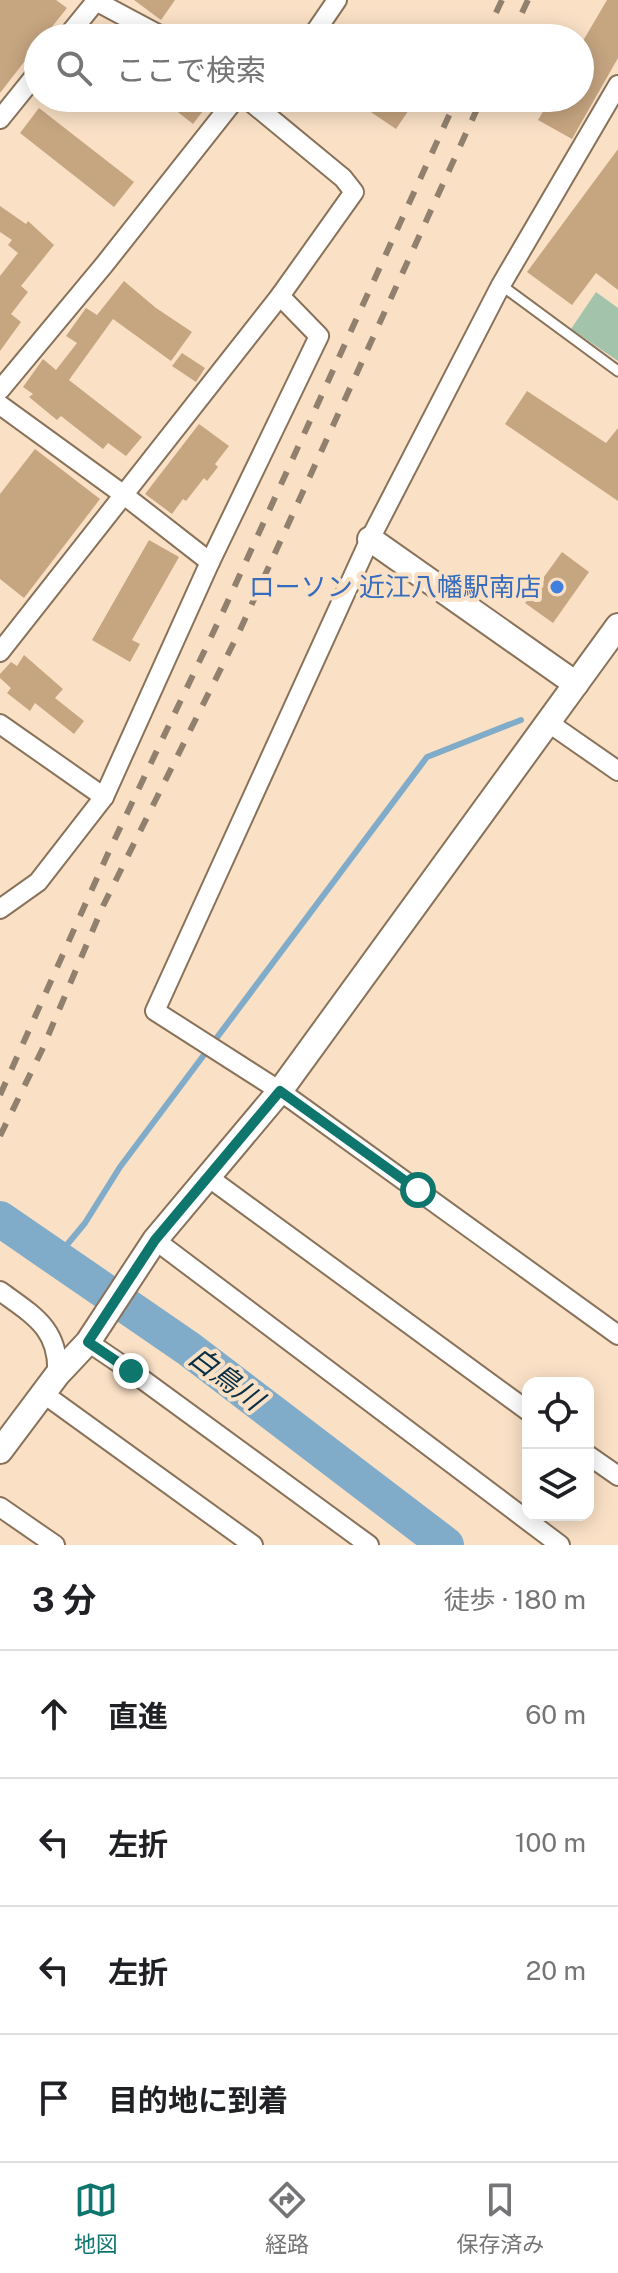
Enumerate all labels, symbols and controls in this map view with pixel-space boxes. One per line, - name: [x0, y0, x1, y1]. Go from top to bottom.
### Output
- search box: [24, 24, 594, 112]
- icon: search: [52, 46, 96, 90]
- text: ここで検索: [116, 52, 266, 88]
- place label: ローソン 近江八幡駅南店: [249, 571, 541, 602]
- marker: ローソン 近江八幡駅南店: [548, 578, 566, 596]
- route start: [400, 1172, 436, 1208]
- water label: 白鳥川: [183, 1339, 272, 1418]
- route end: [113, 1353, 149, 1389]
- map controls: [522, 1377, 594, 1521]
- button: locate: [522, 1377, 594, 1449]
- button: layers: [522, 1449, 594, 1521]
- text: 3 分: [32, 1580, 96, 1620]
- text: 徒歩 · 180 m: [444, 1584, 586, 1615]
- icon: ahead: [32, 1692, 76, 1736]
- text: 直進: [108, 1698, 168, 1734]
- text: 60 m: [525, 1699, 586, 1730]
- icon: left: [32, 1820, 76, 1864]
- text: 左折: [108, 1826, 168, 1862]
- text: 100 m: [515, 1827, 586, 1858]
- icon: left: [32, 1948, 76, 1992]
- text: 左折: [108, 1954, 168, 1990]
- text: 20 m: [526, 1955, 586, 1986]
- icon: arrive: [32, 2076, 76, 2120]
- text: 目的地に到着: [108, 2082, 288, 2118]
- tab: 地図: [74, 2178, 118, 2258]
- tab: 経路: [265, 2178, 309, 2258]
- tab: 保存済み: [456, 2178, 544, 2258]

